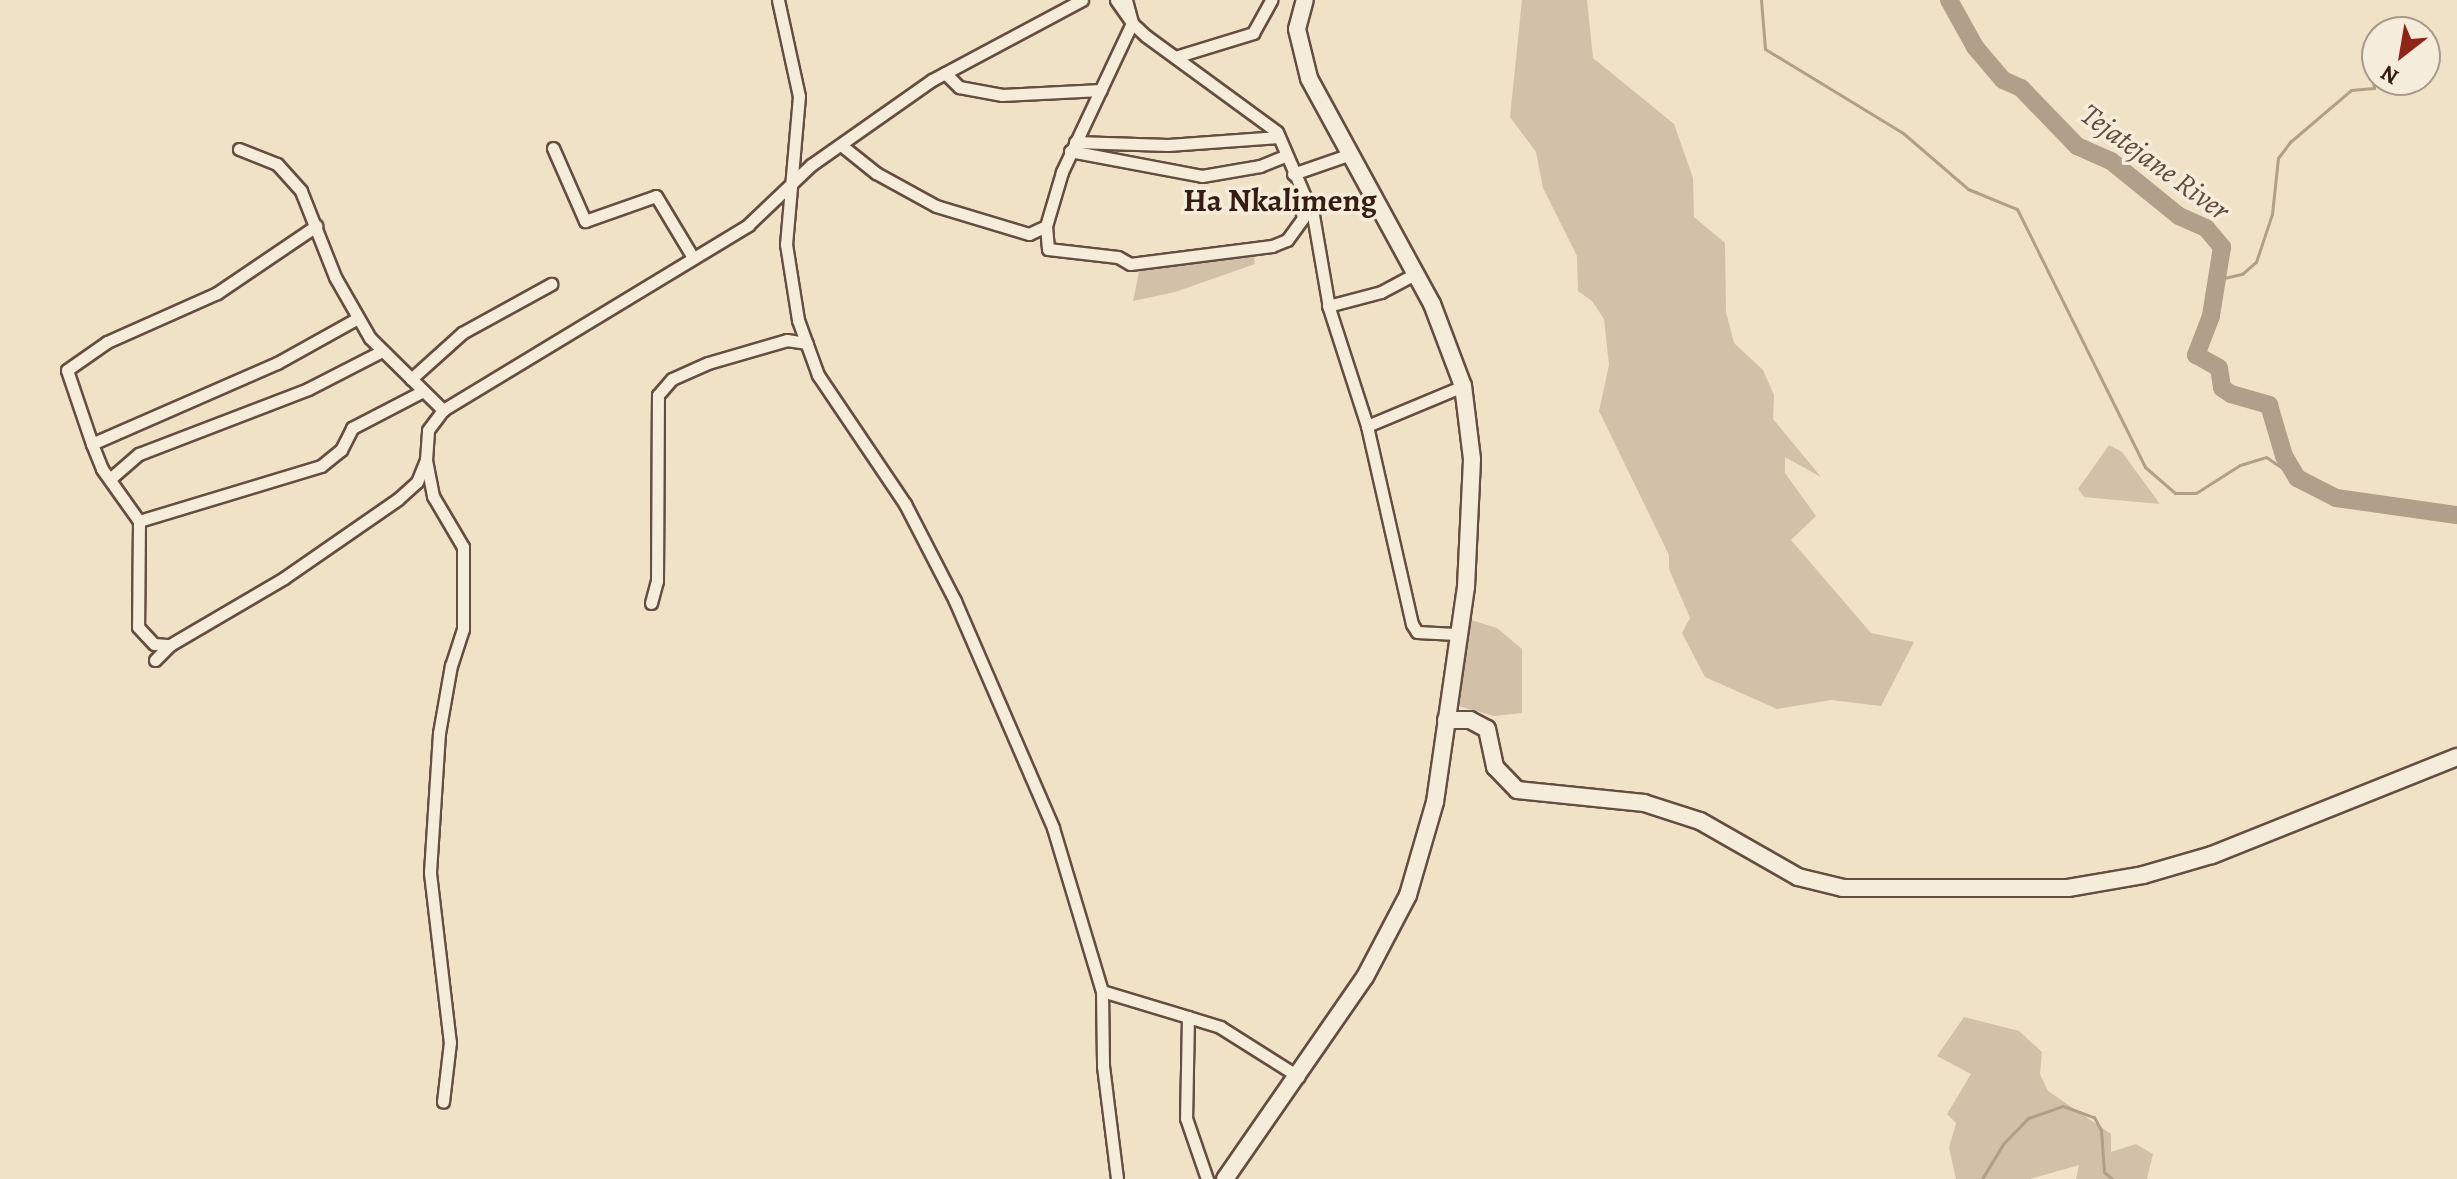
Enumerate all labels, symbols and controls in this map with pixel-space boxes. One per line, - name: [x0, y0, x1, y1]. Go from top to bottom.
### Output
- north arrow: [2361, 16, 2441, 96]
- text: N: [2375, 58, 2404, 92]
- water label: Tejatejane River: [2074, 96, 2236, 228]
- district label: Ha Nkalimeng: [1183, 181, 1377, 219]

